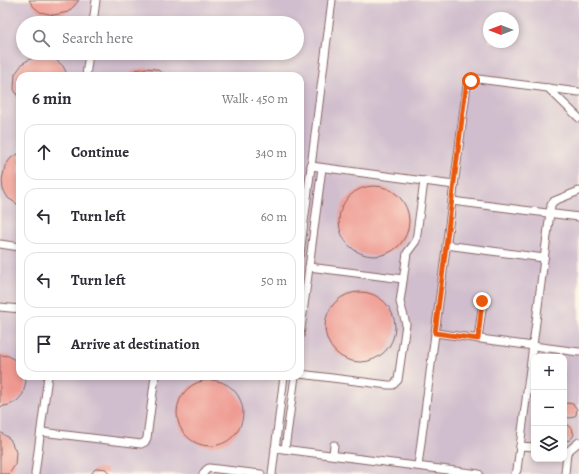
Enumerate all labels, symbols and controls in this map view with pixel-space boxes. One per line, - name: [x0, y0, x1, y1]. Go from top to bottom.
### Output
- north arrow: [483, 12, 519, 48]
- search box: [16, 16, 304, 60]
- icon: search: [30, 27, 52, 49]
- text: Search here: [62, 28, 133, 48]
- route start: [462, 72, 480, 90]
- text: 6 min: [32, 87, 72, 110]
- text: Walk · 450 m: [222, 90, 288, 107]
- icon: ahead: [33, 141, 55, 163]
- text: Continue: [71, 142, 129, 162]
- text: 340 m: [255, 144, 287, 161]
- icon: left: [33, 205, 55, 227]
- text: Turn left: [71, 206, 126, 226]
- text: 60 m: [261, 208, 287, 225]
- icon: left: [33, 269, 55, 291]
- text: Turn left: [71, 270, 126, 290]
- text: 50 m: [261, 272, 287, 289]
- route end: [473, 292, 491, 310]
- icon: arrive: [33, 333, 55, 355]
- text: Arrive at destination: [71, 334, 200, 354]
- map controls: [531, 354, 567, 462]
- button: +: [531, 354, 567, 390]
- button: −: [531, 390, 567, 426]
- button: layers: [531, 426, 567, 462]

